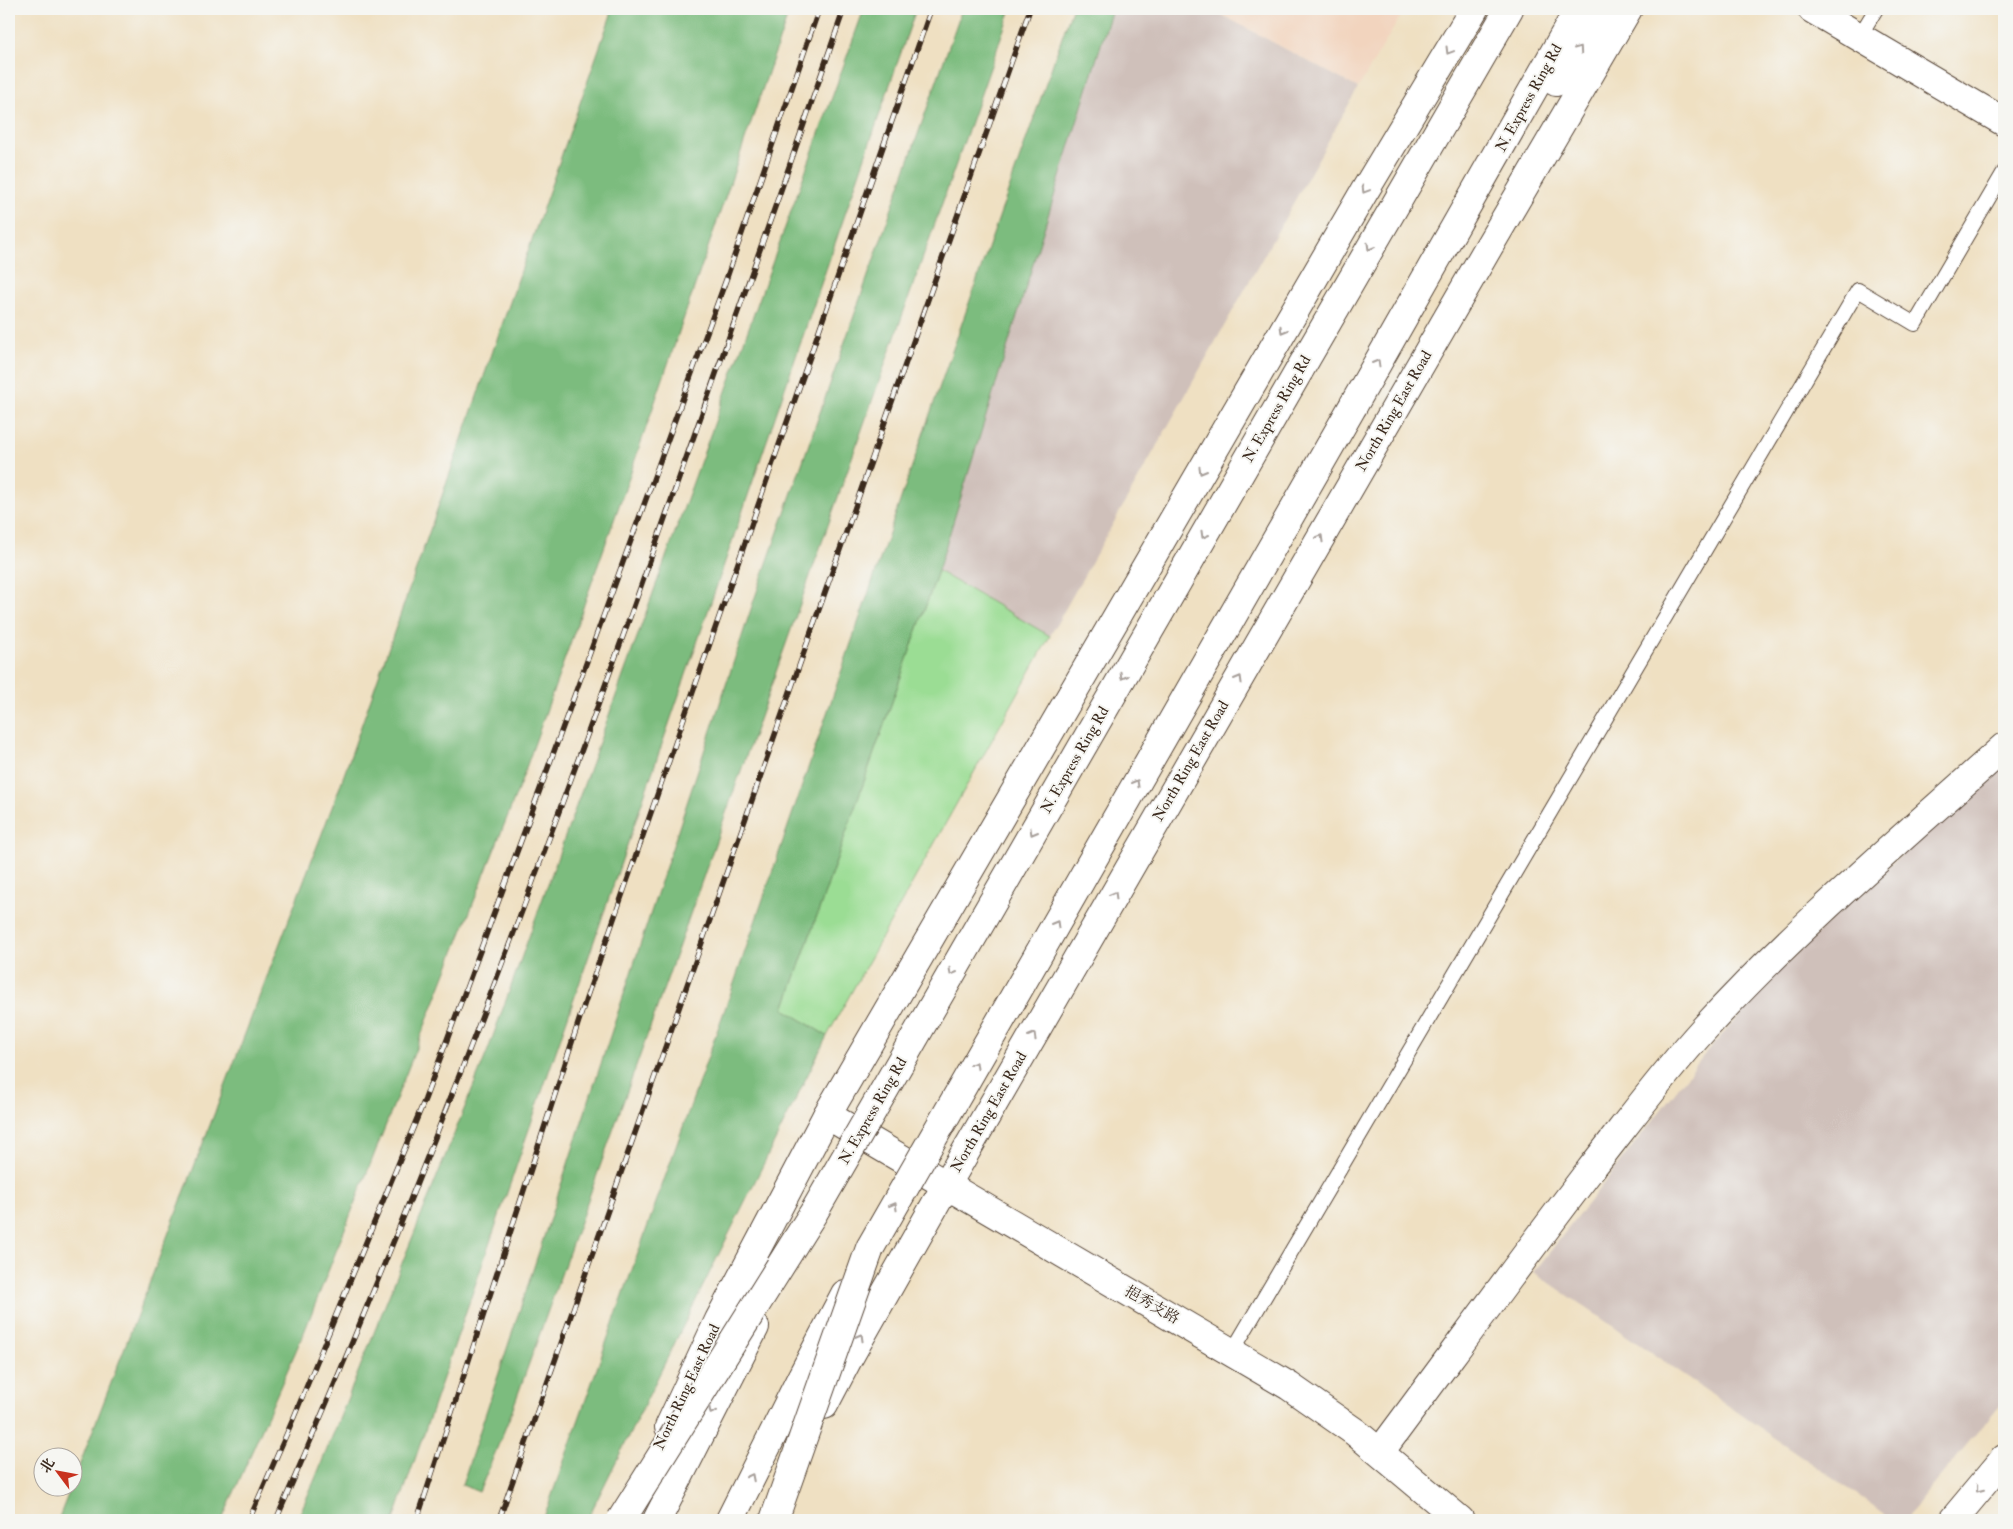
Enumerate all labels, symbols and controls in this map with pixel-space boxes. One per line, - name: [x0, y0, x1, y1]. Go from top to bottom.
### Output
- street label: N. Express Ring Rd: [1492, 40, 1568, 156]
- one-way arrow: [1445, 45, 1455, 54]
- one-way arrow: [1573, 45, 1582, 55]
- one-way arrow: [1362, 184, 1372, 193]
- one-way arrow: [1366, 242, 1376, 251]
- one-way arrow: [1280, 325, 1290, 334]
- street label: North Ring East Road: [1352, 347, 1437, 475]
- street label: N. Express Ring Rd: [1239, 352, 1316, 466]
- one-way arrow: [1371, 360, 1381, 369]
- one-way arrow: [1198, 465, 1208, 474]
- one-way arrow: [1201, 529, 1211, 538]
- one-way arrow: [1314, 535, 1324, 544]
- one-way arrow: [1120, 670, 1130, 679]
- one-way arrow: [1233, 675, 1243, 684]
- street label: North Ring East Road: [1149, 697, 1234, 825]
- street label: N. Express Ring Rd: [1037, 703, 1114, 817]
- one-way arrow: [1130, 779, 1140, 788]
- one-way arrow: [1030, 826, 1040, 835]
- one-way arrow: [1108, 892, 1118, 901]
- one-way arrow: [1049, 920, 1059, 929]
- one-way arrow: [949, 967, 959, 976]
- one-way arrow: [1026, 1033, 1036, 1042]
- street label: North Ring East Road: [947, 1048, 1032, 1176]
- street label: N. Express Ring Rd: [835, 1054, 912, 1168]
- one-way arrow: [968, 1061, 978, 1070]
- one-way arrow: [888, 1202, 898, 1211]
- street label: 挹秀支路: [1121, 1282, 1183, 1328]
- street label: North Ring East Road: [650, 1321, 725, 1453]
- one-way arrow: [854, 1333, 864, 1342]
- one-way arrow: [708, 1406, 718, 1415]
- north arrow: [32, 1446, 82, 1496]
- text: 北: [36, 1455, 58, 1476]
- one-way arrow: [745, 1473, 755, 1482]
- one-way arrow: [1975, 1484, 1984, 1493]

